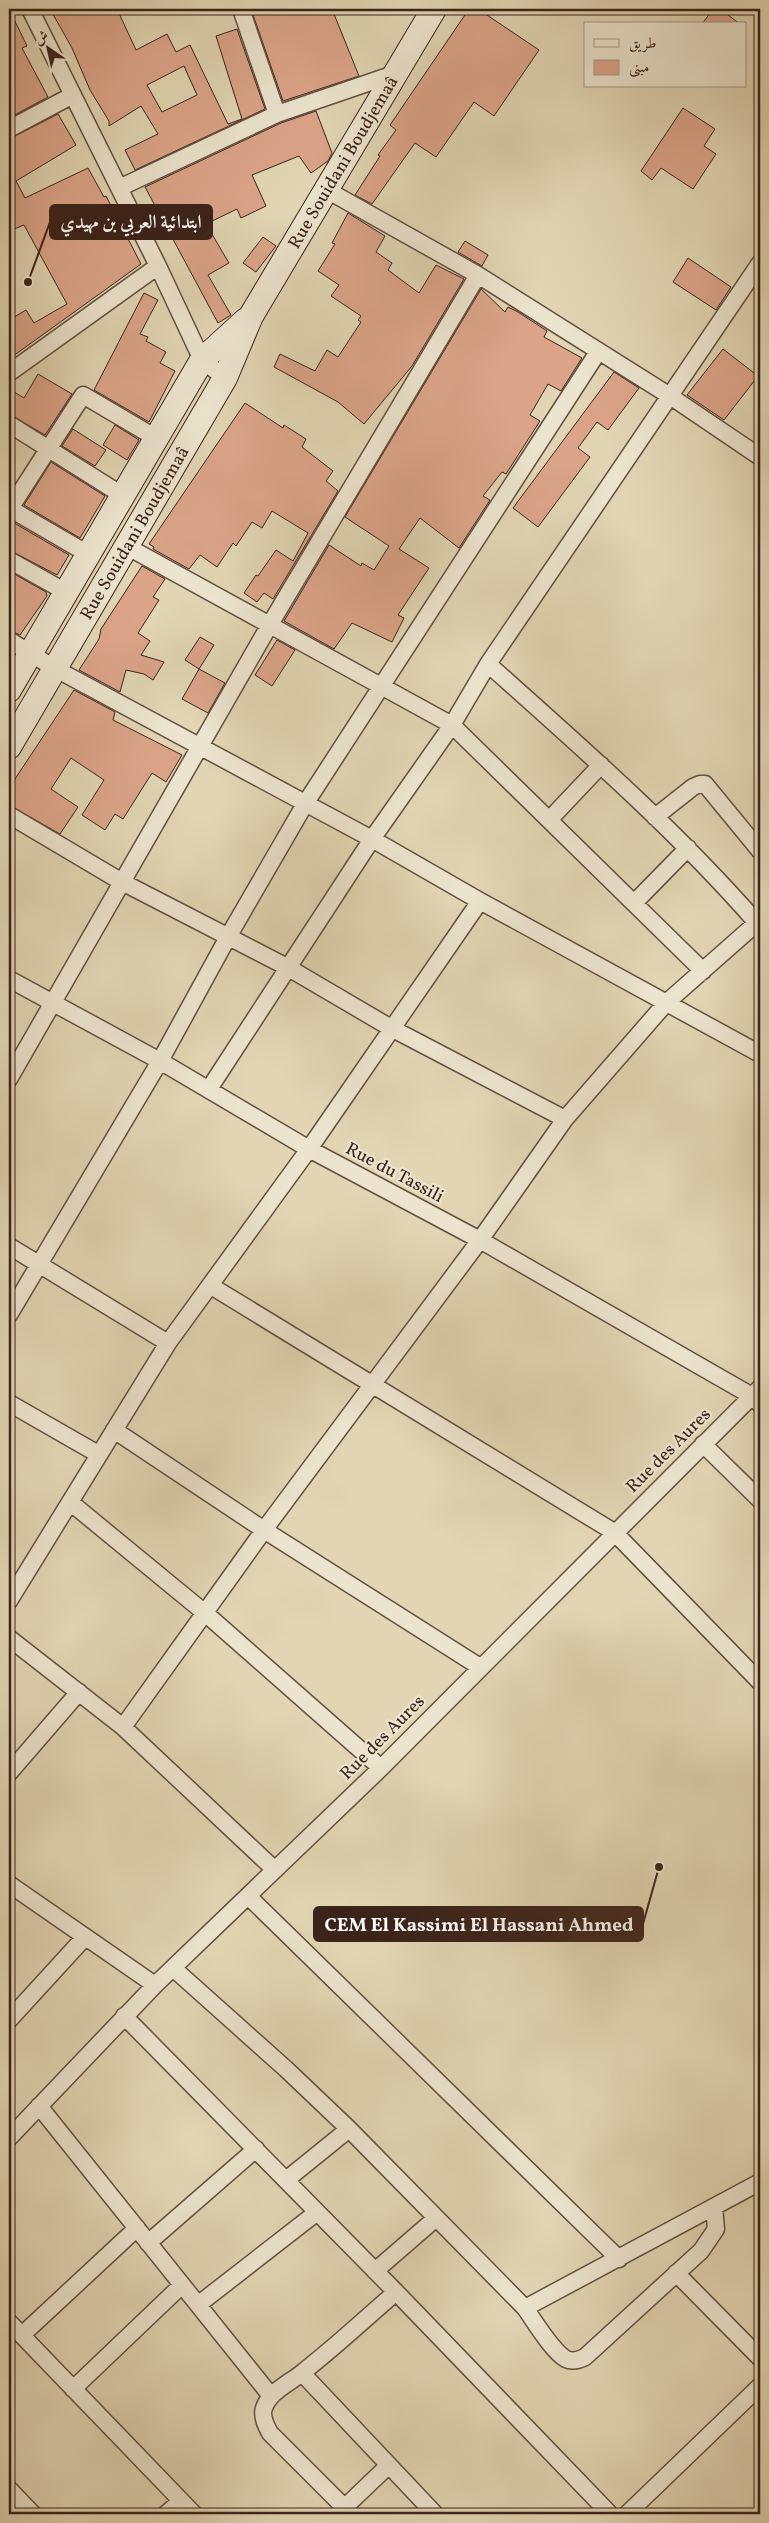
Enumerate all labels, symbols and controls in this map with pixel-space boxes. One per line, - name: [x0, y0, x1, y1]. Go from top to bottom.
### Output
- north arrow: [22, 22, 72, 72]
- legend: [584, 22, 746, 88]
- text: ش: [30, 27, 53, 50]
- text: طريق: [629, 34, 656, 55]
- text: مبنى: [629, 58, 649, 79]
- street label: Rue Souidani Boudjemaâ: [283, 72, 405, 254]
- callout: ابتدائية العربي بن مهيدي: [50, 205, 212, 239]
- text: ابتدائية العربي بن مهيدي: [60, 210, 202, 237]
- street label: Rue Souidani Boudjemaâ: [75, 442, 196, 625]
- street label: Rue du Tassili: [341, 1137, 448, 1210]
- street label: Rue des Aures: [621, 1403, 717, 1499]
- street label: Rue des Aures: [335, 1690, 431, 1786]
- callout: CEM El Kassimi El Hassani Ahmed: [314, 1907, 643, 1941]
- text: CEM El Kassimi El Hassani Ahmed: [325, 1913, 634, 1939]

